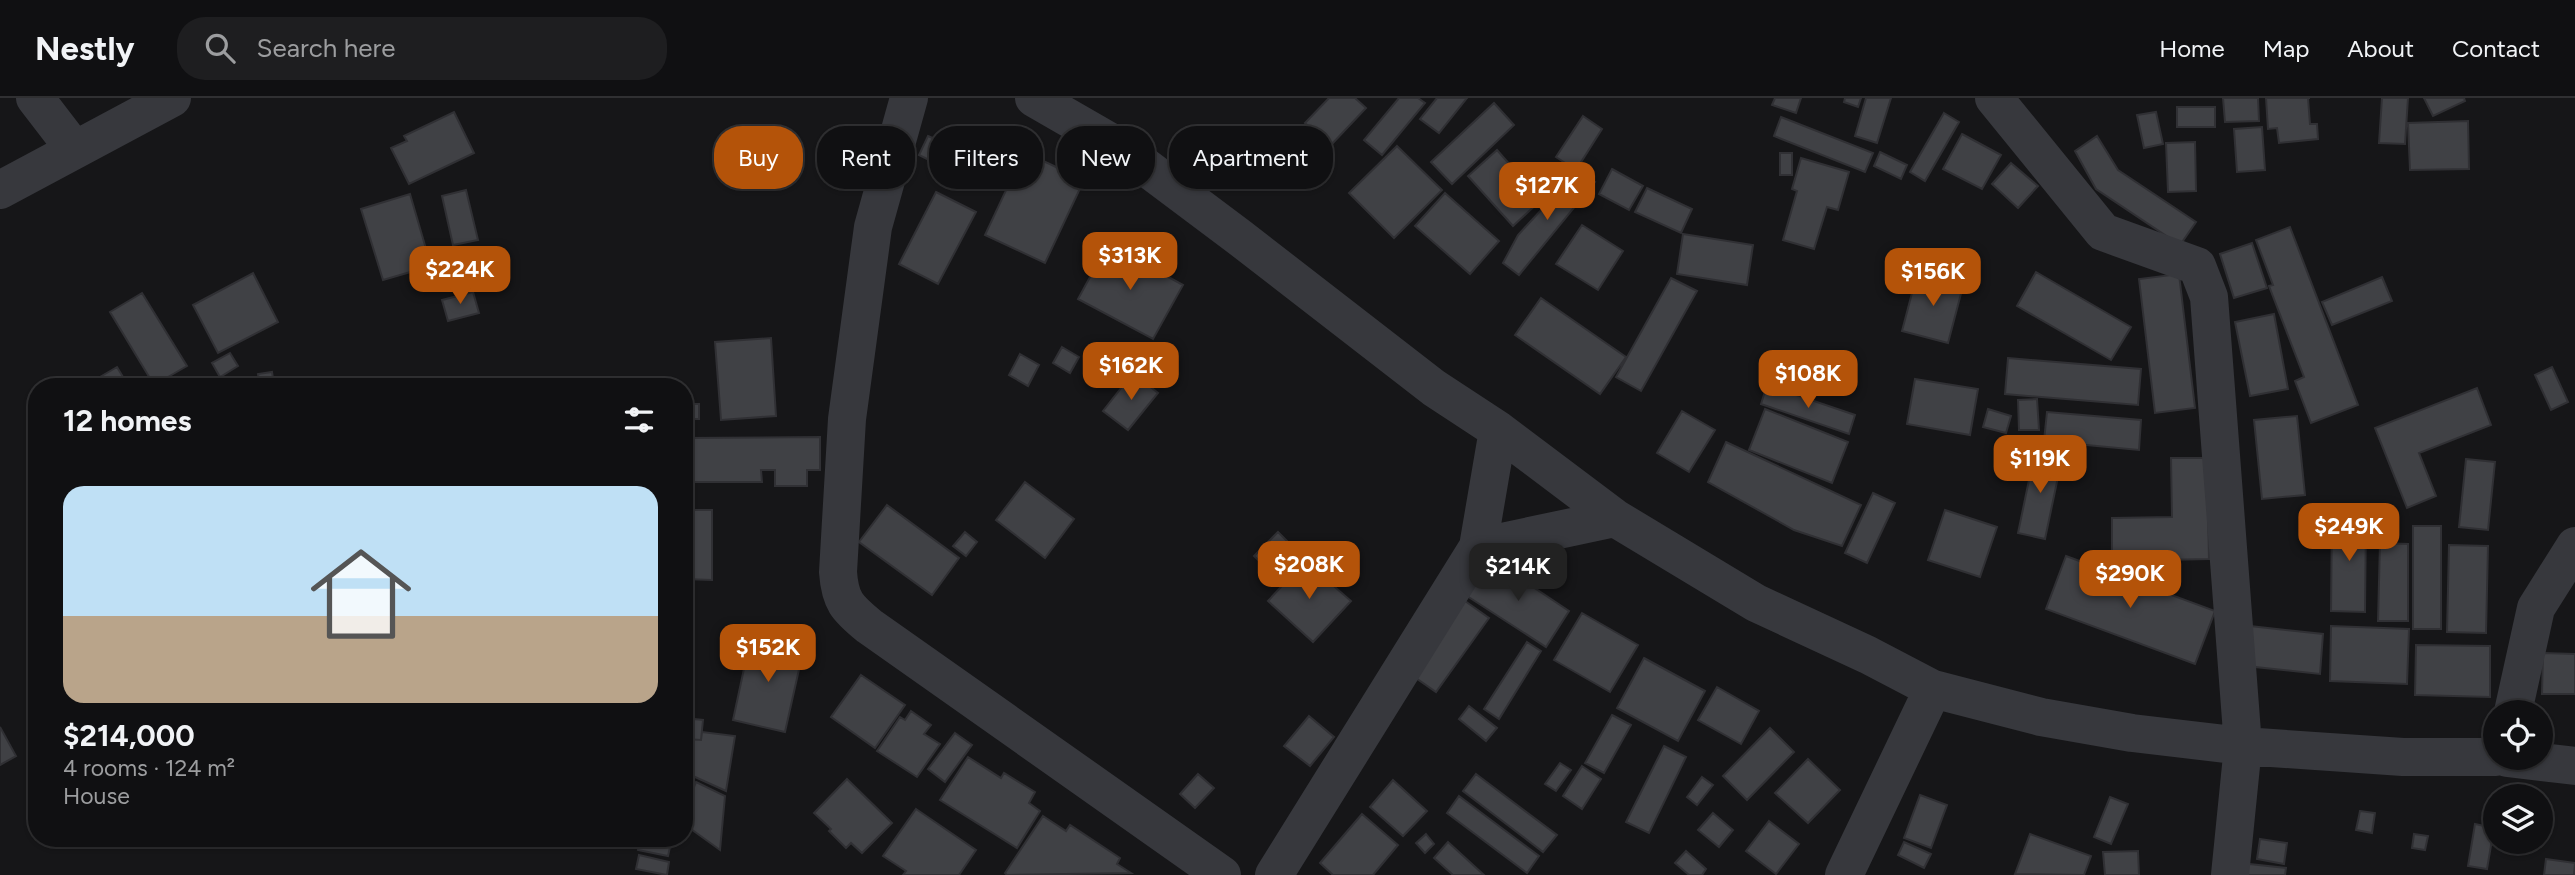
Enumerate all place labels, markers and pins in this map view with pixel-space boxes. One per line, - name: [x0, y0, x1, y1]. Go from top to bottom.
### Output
- pin: $127K: [1498, 162, 1596, 222]
- pin: $313K: [1081, 232, 1179, 292]
- pin: $224K: [411, 246, 509, 306]
- pin: $156K: [1884, 248, 1982, 308]
- pin: $162K: [1082, 342, 1180, 402]
- pin: $108K: [1759, 350, 1857, 410]
- pin: $119K: [1991, 436, 2089, 495]
- pin: $249K: [2300, 504, 2398, 563]
- pin: $208K: [1260, 542, 1358, 601]
- pin: $214K: [1469, 544, 1567, 603]
- pin: $290K: [2081, 550, 2179, 610]
- pin: $152K: [719, 624, 817, 684]

